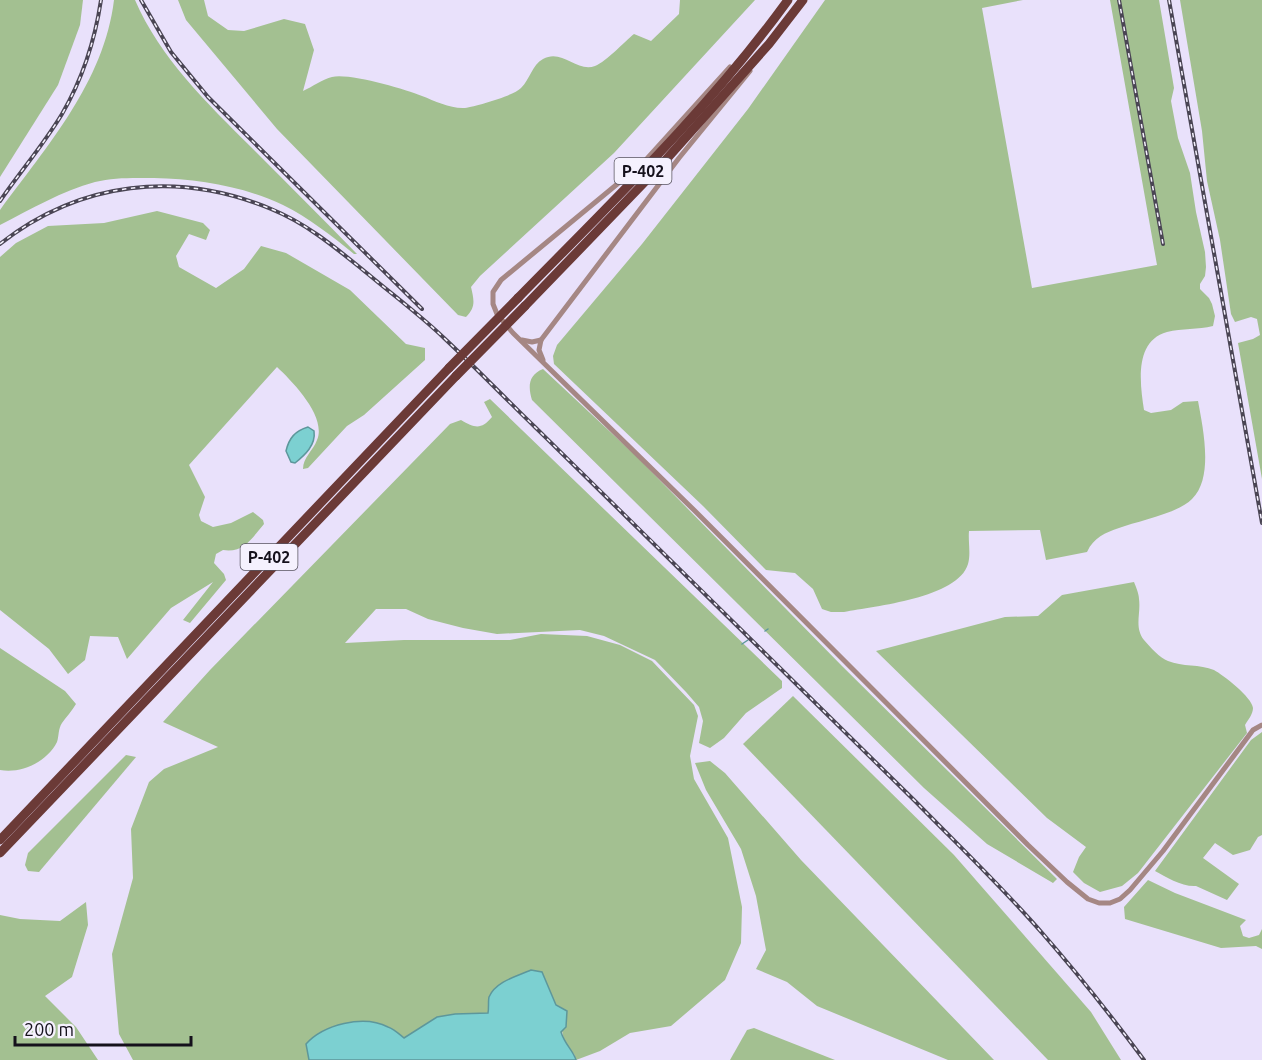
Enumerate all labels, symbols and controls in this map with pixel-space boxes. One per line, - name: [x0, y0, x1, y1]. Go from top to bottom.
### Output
- road number: Р-402: [614, 158, 672, 184]
- road number: Р-402: [240, 544, 298, 570]
- scale bar: [15, 1009, 190, 1047]
- text: 200 m: [24, 1019, 74, 1039]

